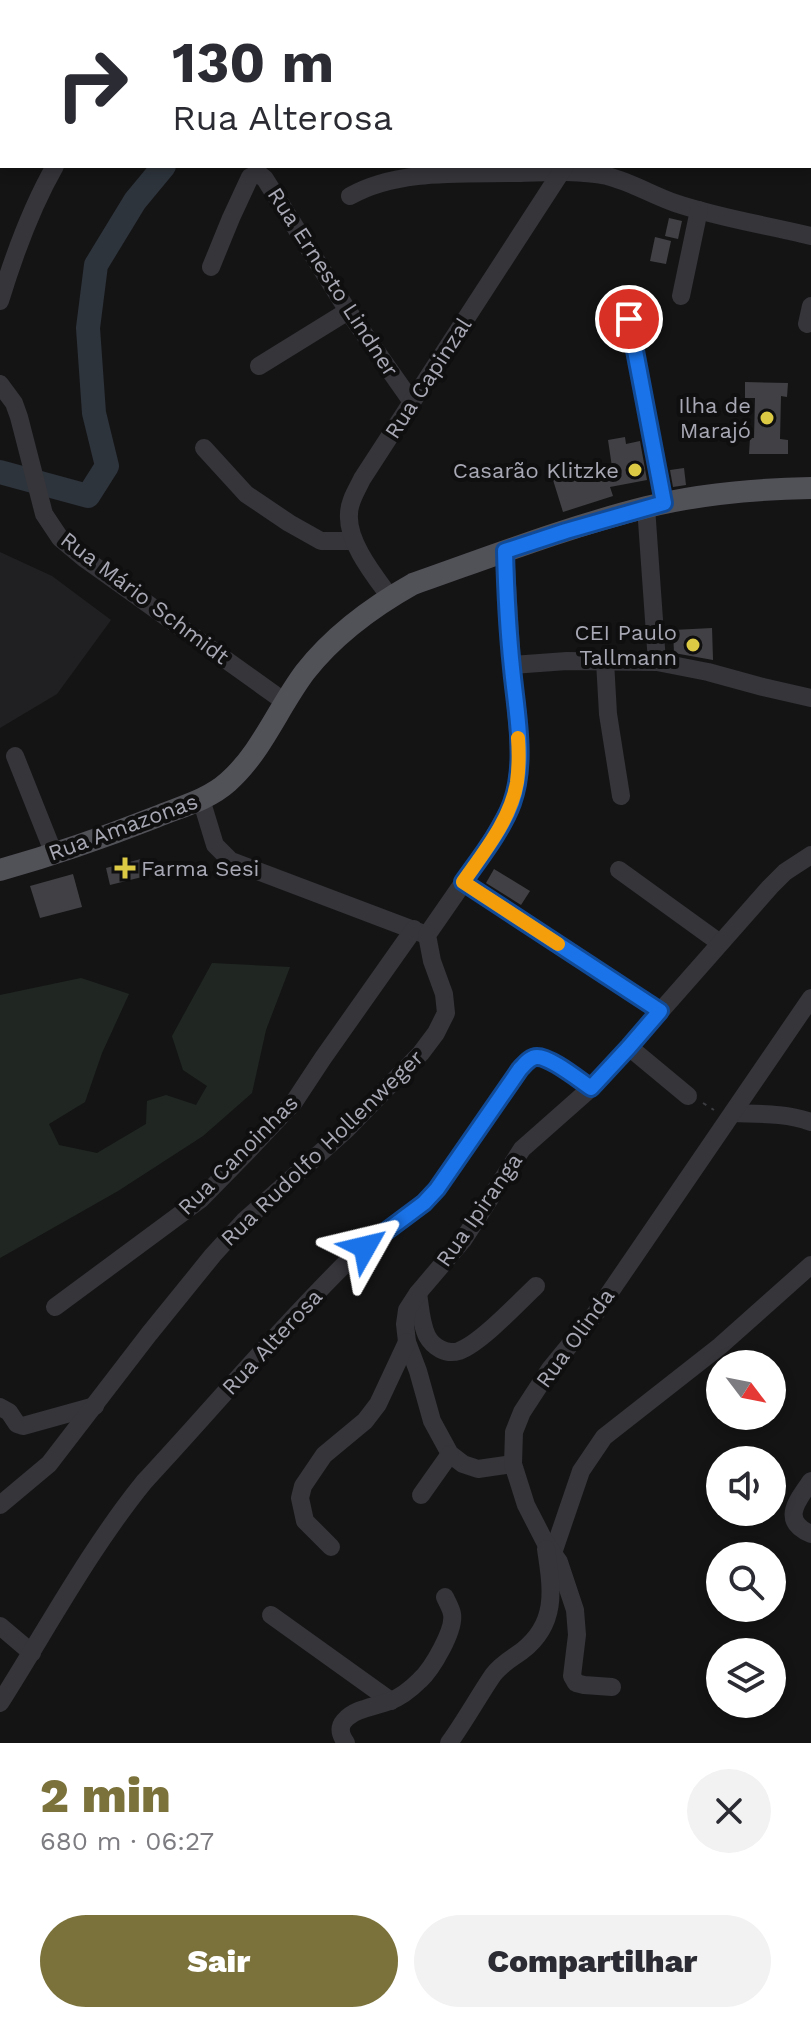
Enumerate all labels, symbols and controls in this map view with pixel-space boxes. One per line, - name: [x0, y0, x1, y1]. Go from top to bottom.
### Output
- text: 130 m: [172, 30, 334, 96]
- icon: right: [40, 32, 144, 136]
- text: Rua Alterosa: [172, 97, 393, 139]
- street label: Rua Ernesto Lindner: [263, 183, 403, 381]
- pin: [595, 285, 663, 353]
- icon: arrive: [607, 297, 651, 341]
- street label: Rua Capinzal: [380, 313, 477, 443]
- place label: Ilha de Marajó: [678, 393, 751, 443]
- marker: Ilha de Marajó: [758, 409, 776, 427]
- place label: Casarão Klitzke: [453, 458, 619, 483]
- marker: Casarão Klitzke: [626, 461, 644, 479]
- street label: Rua Mário Schmidt: [56, 527, 234, 669]
- place label: CEI Paulo Tallmann: [574, 620, 677, 670]
- marker: CEI Paulo Tallmann: [684, 636, 702, 654]
- street label: Rua Amazonas: [45, 788, 201, 866]
- place label: Farma Sesi: [141, 856, 259, 881]
- marker: Farma Sesi: [116, 859, 134, 877]
- street label: Rua Rudolfo Hollenweger: [216, 1045, 428, 1251]
- street label: Rua Canoinhas: [173, 1090, 303, 1220]
- street label: Rua Ipiranga: [431, 1149, 527, 1271]
- position arrow: [323, 1205, 407, 1289]
- street label: Rua Alterosa: [217, 1284, 327, 1400]
- street label: Rua Olinda: [531, 1284, 619, 1392]
- north arrow: [706, 1350, 786, 1430]
- map controls: [706, 1350, 786, 1718]
- button: sound: [706, 1446, 786, 1526]
- button: search: [706, 1542, 786, 1622]
- button: layers: [706, 1638, 786, 1718]
- text: 2 min: [40, 1767, 171, 1824]
- button: close: [687, 1769, 771, 1853]
- text: 680 m · 06:27: [40, 1826, 214, 1856]
- button: Sair: [40, 1915, 398, 2007]
- button: Compartilhar: [414, 1915, 771, 2007]

